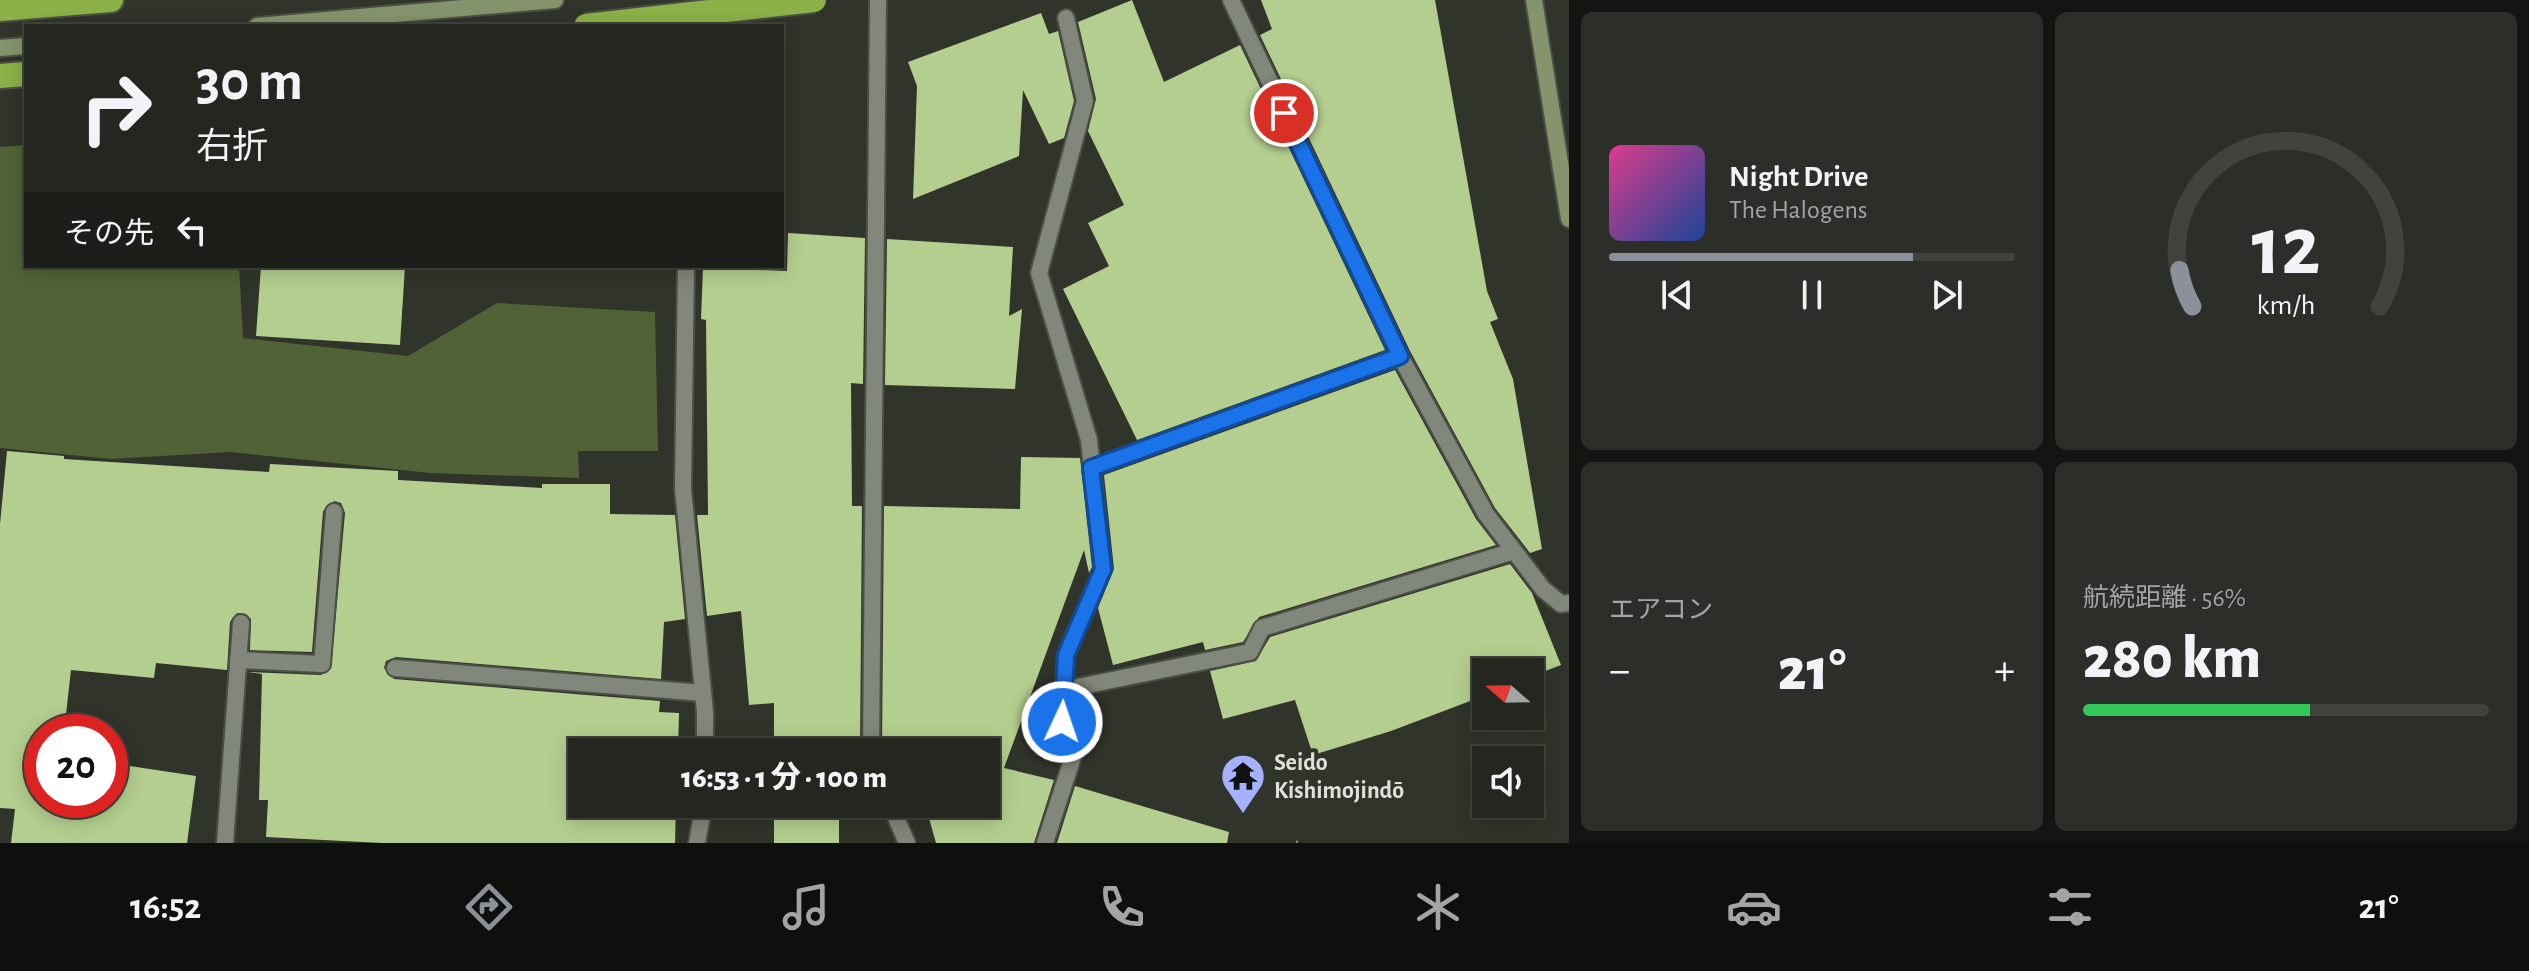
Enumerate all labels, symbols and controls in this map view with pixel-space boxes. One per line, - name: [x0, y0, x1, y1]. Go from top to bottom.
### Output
- text: 30 m: [196, 54, 303, 110]
- icon: right: [64, 56, 168, 160]
- pin: [1250, 79, 1318, 147]
- icon: arrive: [1262, 91, 1306, 135]
- text: 右折: [196, 129, 268, 165]
- text: Night Drive: [1729, 162, 1868, 192]
- text: The Halogens: [1729, 197, 1867, 223]
- text: 12: [2251, 205, 2321, 289]
- icon: left: [170, 208, 214, 252]
- text: その先: [64, 219, 154, 249]
- icon: previous: [1655, 273, 1699, 317]
- icon: pause: [1790, 273, 1834, 317]
- icon: next: [1925, 273, 1969, 317]
- text: km/h: [2257, 291, 2315, 320]
- text: 航続距離 · 56%: [2083, 585, 2246, 611]
- text: エアコン: [1609, 597, 1713, 623]
- text: 280 km: [2083, 629, 2261, 689]
- text: 21°: [1778, 641, 1846, 701]
- text: −: [1609, 649, 1630, 693]
- text: +: [1994, 649, 2015, 693]
- north arrow: [1472, 658, 1544, 730]
- map controls: [1472, 658, 1544, 818]
- position arrow: [1020, 680, 1104, 764]
- speed limit sign: 20: [24, 714, 128, 818]
- button: sound: [1472, 746, 1544, 818]
- place label: Seido Kishimojindō: [1274, 751, 1404, 803]
- temple icon: Seido Kishimojindō: [1219, 752, 1267, 815]
- text: 16:53 · 1 分 · 100 m: [681, 763, 887, 793]
- icon: directions: [461, 879, 517, 935]
- icon: music: [778, 879, 834, 935]
- icon: phone: [1094, 879, 1150, 935]
- icon: climate: [1410, 879, 1466, 935]
- icon: car: [1726, 879, 1782, 935]
- icon: filters: [2042, 879, 2098, 935]
- text: 16:52: [130, 889, 201, 925]
- text: 21°: [2358, 889, 2399, 925]

